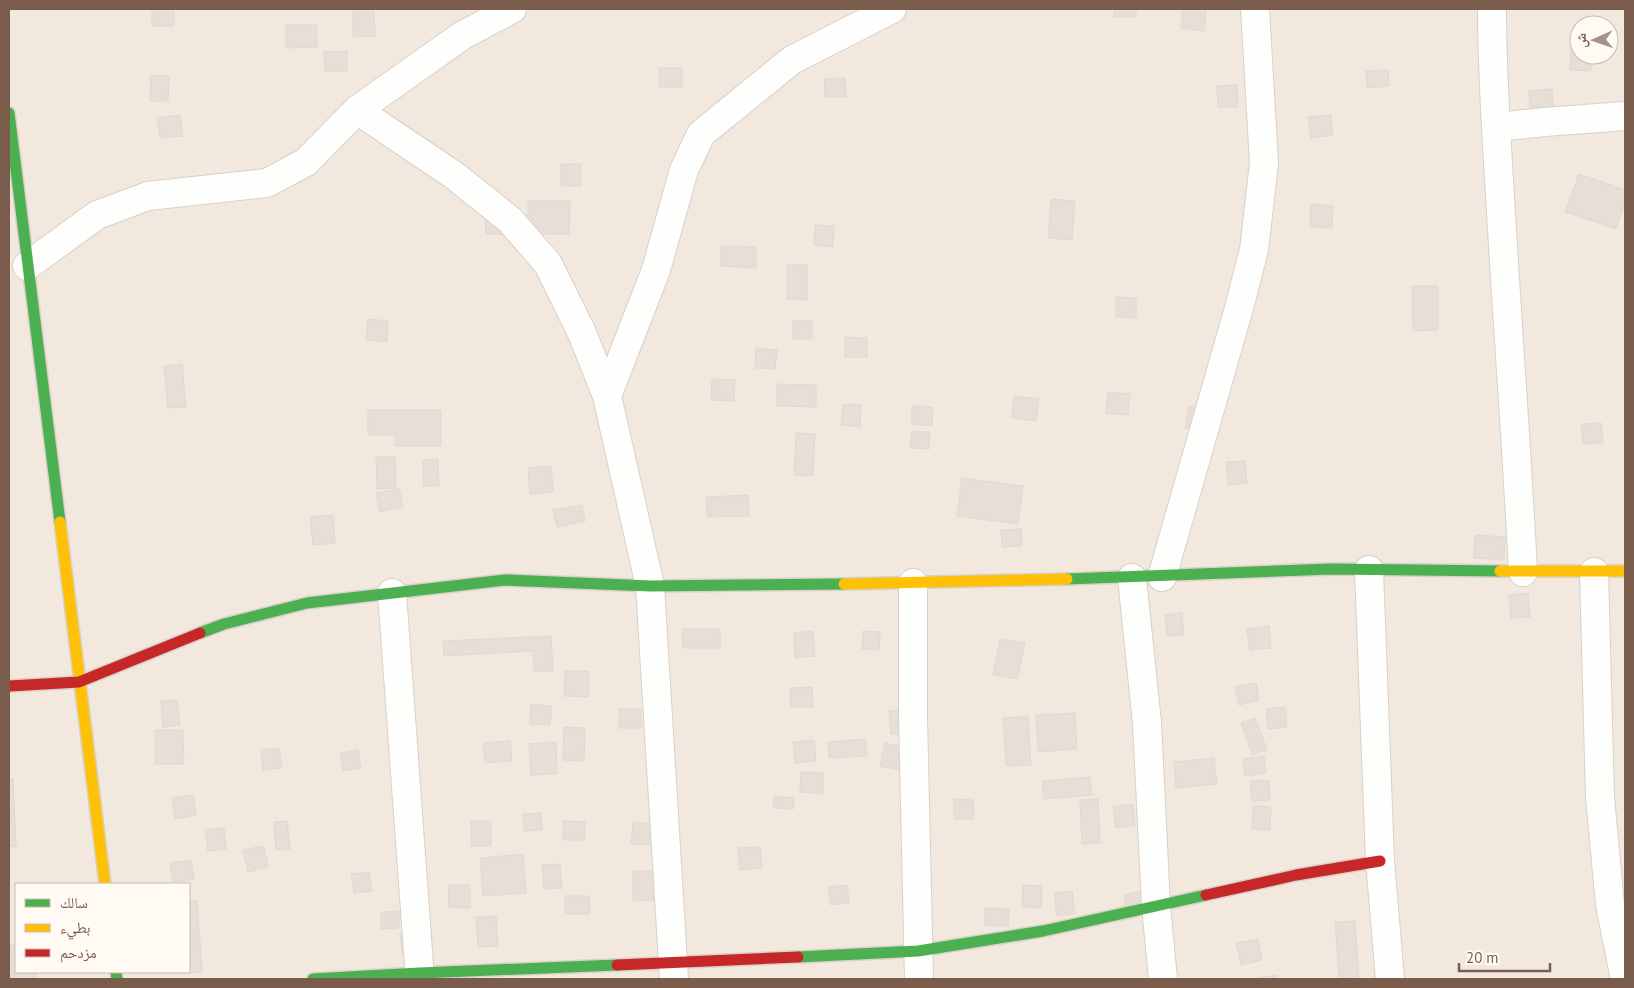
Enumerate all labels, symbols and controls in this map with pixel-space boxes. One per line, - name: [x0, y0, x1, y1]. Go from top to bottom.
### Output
- north arrow: [1569, 15, 1619, 65]
- text: ش: [1572, 33, 1590, 48]
- legend: [15, 883, 190, 973]
- text: سالك: [60, 893, 88, 912]
- text: بطيء: [60, 918, 90, 940]
- scale bar: [1459, 940, 1550, 972]
- text: مزدحم: [60, 943, 97, 963]
- text: 20 m: [1466, 948, 1499, 967]

